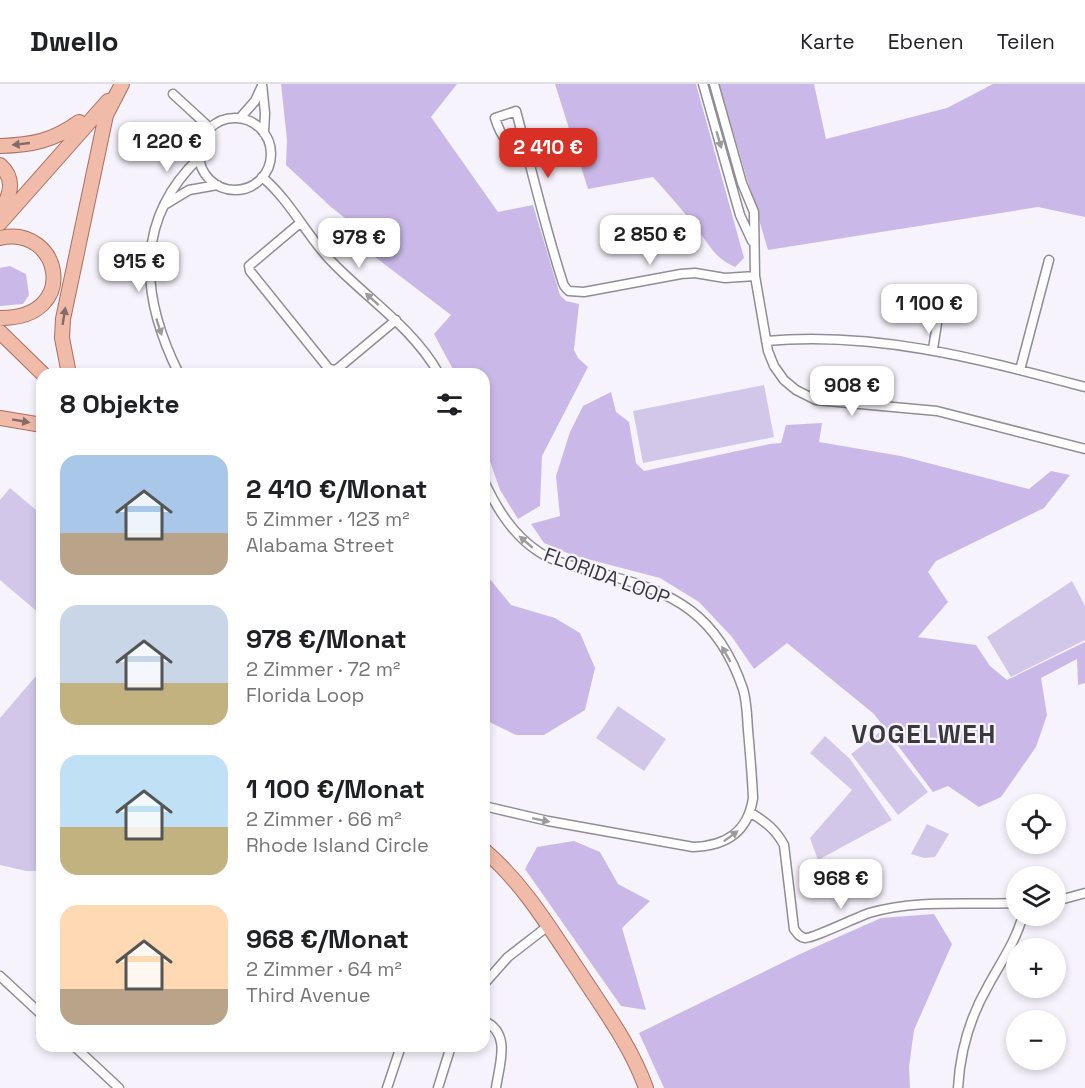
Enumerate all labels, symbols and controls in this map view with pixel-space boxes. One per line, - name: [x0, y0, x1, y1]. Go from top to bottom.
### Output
- text: Dwello: [30, 23, 119, 59]
- text: Karte: [800, 28, 855, 55]
- text: Ebenen: [888, 28, 964, 55]
- text: Teilen: [997, 28, 1055, 55]
- pin: 1 220 €: [112, 122, 222, 173]
- text: 1 220 €: [132, 128, 202, 154]
- pin: 2 410 €: [493, 128, 603, 179]
- one-way arrow: [715, 131, 724, 149]
- text: 2 410 €: [513, 134, 583, 160]
- one-way arrow: [12, 139, 31, 149]
- pin: 2 850 €: [595, 215, 705, 266]
- pin: 978 €: [317, 218, 401, 269]
- text: 2 850 €: [614, 221, 686, 247]
- text: 978 €: [332, 224, 386, 250]
- pin: 915 €: [97, 242, 181, 293]
- text: 915 €: [113, 248, 165, 274]
- pin: 1 100 €: [874, 284, 984, 335]
- text: 1 100 €: [895, 290, 963, 316]
- one-way arrow: [365, 292, 380, 306]
- one-way arrow: [60, 306, 69, 325]
- one-way arrow: [155, 318, 164, 336]
- pin: 908 €: [810, 366, 894, 417]
- text: 908 €: [824, 372, 880, 398]
- text: 8 Objekte: [60, 387, 179, 421]
- icon: filters: [433, 388, 466, 421]
- one-way arrow: [12, 417, 31, 426]
- text: 2 410 €/Monat: [246, 472, 427, 506]
- icon: home: [108, 479, 180, 551]
- text: 5 Zimmer · 123 m²: [246, 506, 409, 532]
- text: Alabama Street: [246, 532, 394, 558]
- one-way arrow: [519, 536, 534, 549]
- street label: FLORIDA LOOP: [541, 541, 673, 611]
- text: 978 €/Monat: [246, 622, 407, 656]
- icon: home: [108, 629, 180, 701]
- one-way arrow: [721, 645, 731, 662]
- text: 2 Zimmer · 72 m²: [246, 656, 400, 682]
- text: Florida Loop: [246, 682, 364, 708]
- district label: VOGELWEH: [851, 717, 997, 751]
- text: 1 100 €/Monat: [246, 772, 425, 806]
- icon: home: [108, 779, 180, 851]
- map controls: [1006, 794, 1066, 1070]
- button: locate: [1006, 794, 1066, 854]
- text: 2 Zimmer · 66 m²: [246, 806, 402, 832]
- one-way arrow: [532, 816, 551, 825]
- one-way arrow: [722, 830, 738, 842]
- text: Rhode Island Circle: [246, 832, 429, 858]
- pin: 968 €: [799, 859, 883, 910]
- text: 968 €: [813, 865, 869, 891]
- button: layers: [1006, 866, 1066, 926]
- text: 968 €/Monat: [246, 922, 409, 956]
- icon: home: [108, 929, 180, 1001]
- button: +: [1006, 938, 1066, 998]
- text: 2 Zimmer · 64 m²: [246, 956, 402, 982]
- text: Third Avenue: [246, 982, 371, 1008]
- button: −: [1006, 1010, 1066, 1070]

